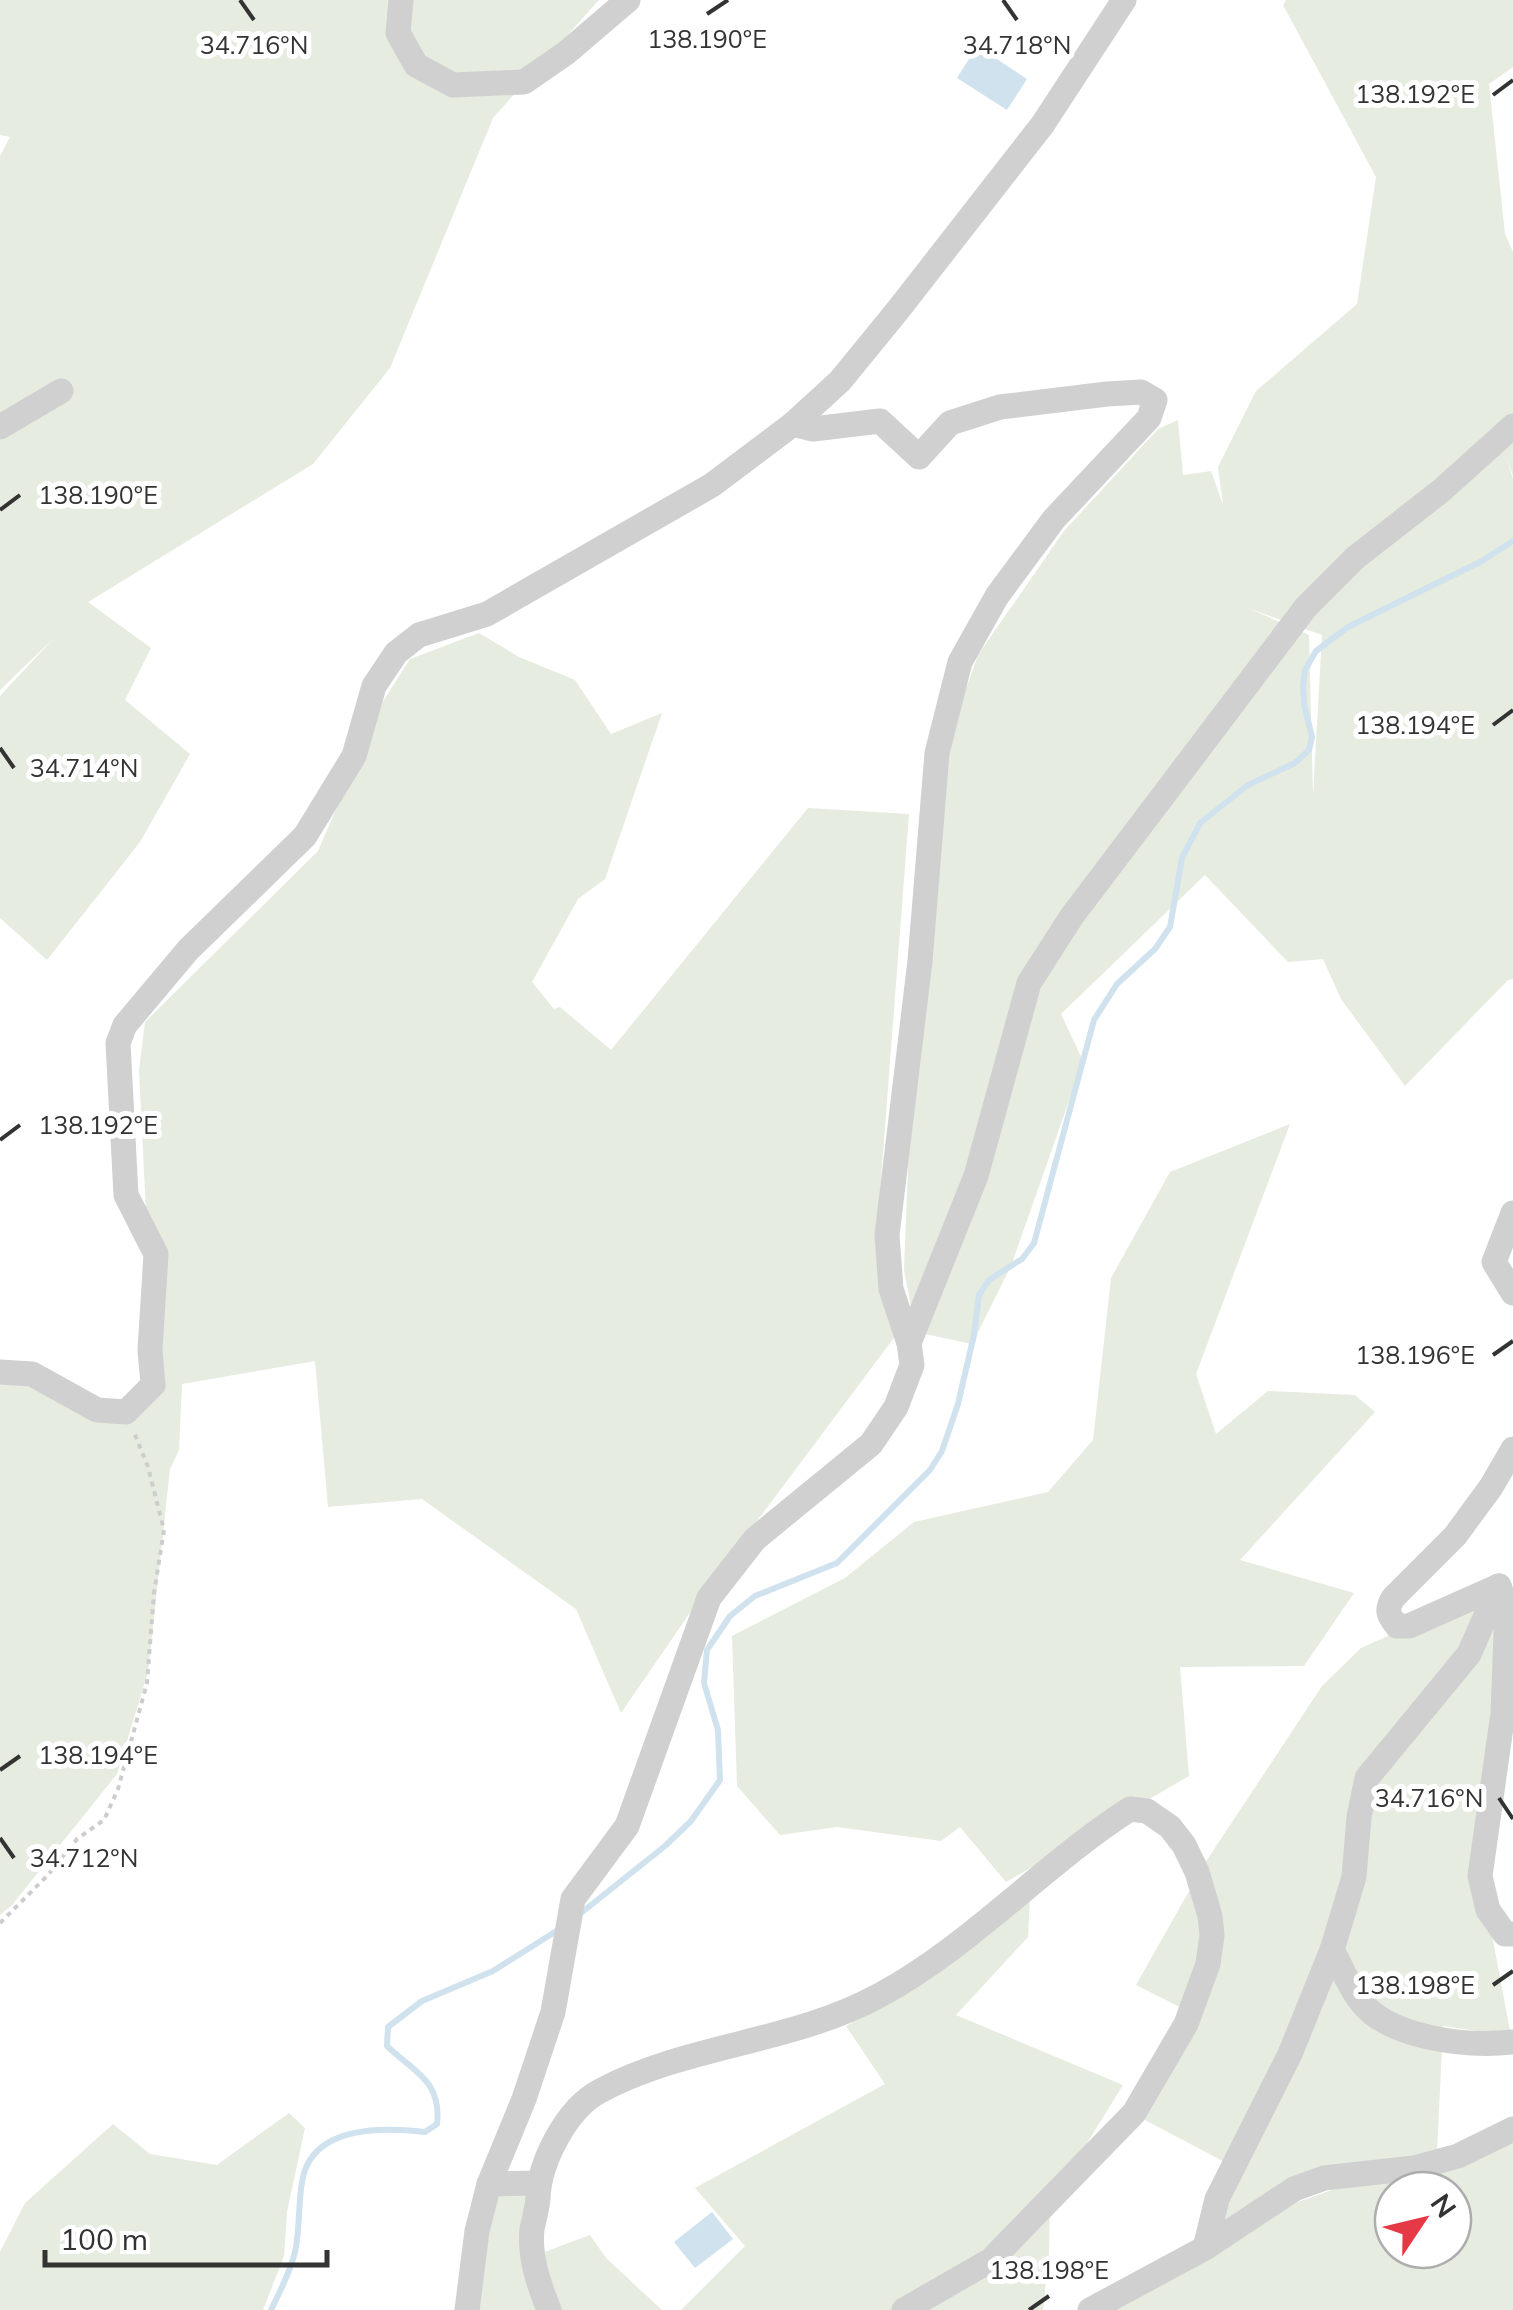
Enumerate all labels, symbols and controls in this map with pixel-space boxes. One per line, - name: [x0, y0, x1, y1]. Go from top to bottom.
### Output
- text: 138.190°E: [647, 23, 767, 54]
- text: 34.716°N: [200, 29, 308, 60]
- text: 34.718°N: [963, 29, 1071, 60]
- text: 138.192°E: [1355, 78, 1475, 109]
- text: 138.190°E: [38, 479, 158, 510]
- text: 138.194°E: [1355, 709, 1475, 740]
- text: 34.714°N: [30, 752, 138, 783]
- text: 138.192°E: [38, 1109, 158, 1140]
- text: 138.196°E: [1355, 1339, 1475, 1370]
- text: 138.194°E: [38, 1739, 158, 1770]
- text: 34.716°N: [1375, 1782, 1483, 1813]
- text: 34.712°N: [30, 1842, 138, 1873]
- text: 138.198°E: [1355, 1969, 1475, 2000]
- north arrow: [1373, 2170, 1473, 2270]
- text: N: [1423, 2187, 1464, 2224]
- scale bar: [45, 2205, 328, 2267]
- text: 100 m: [60, 2220, 148, 2258]
- text: 138.198°E: [989, 2254, 1109, 2285]

